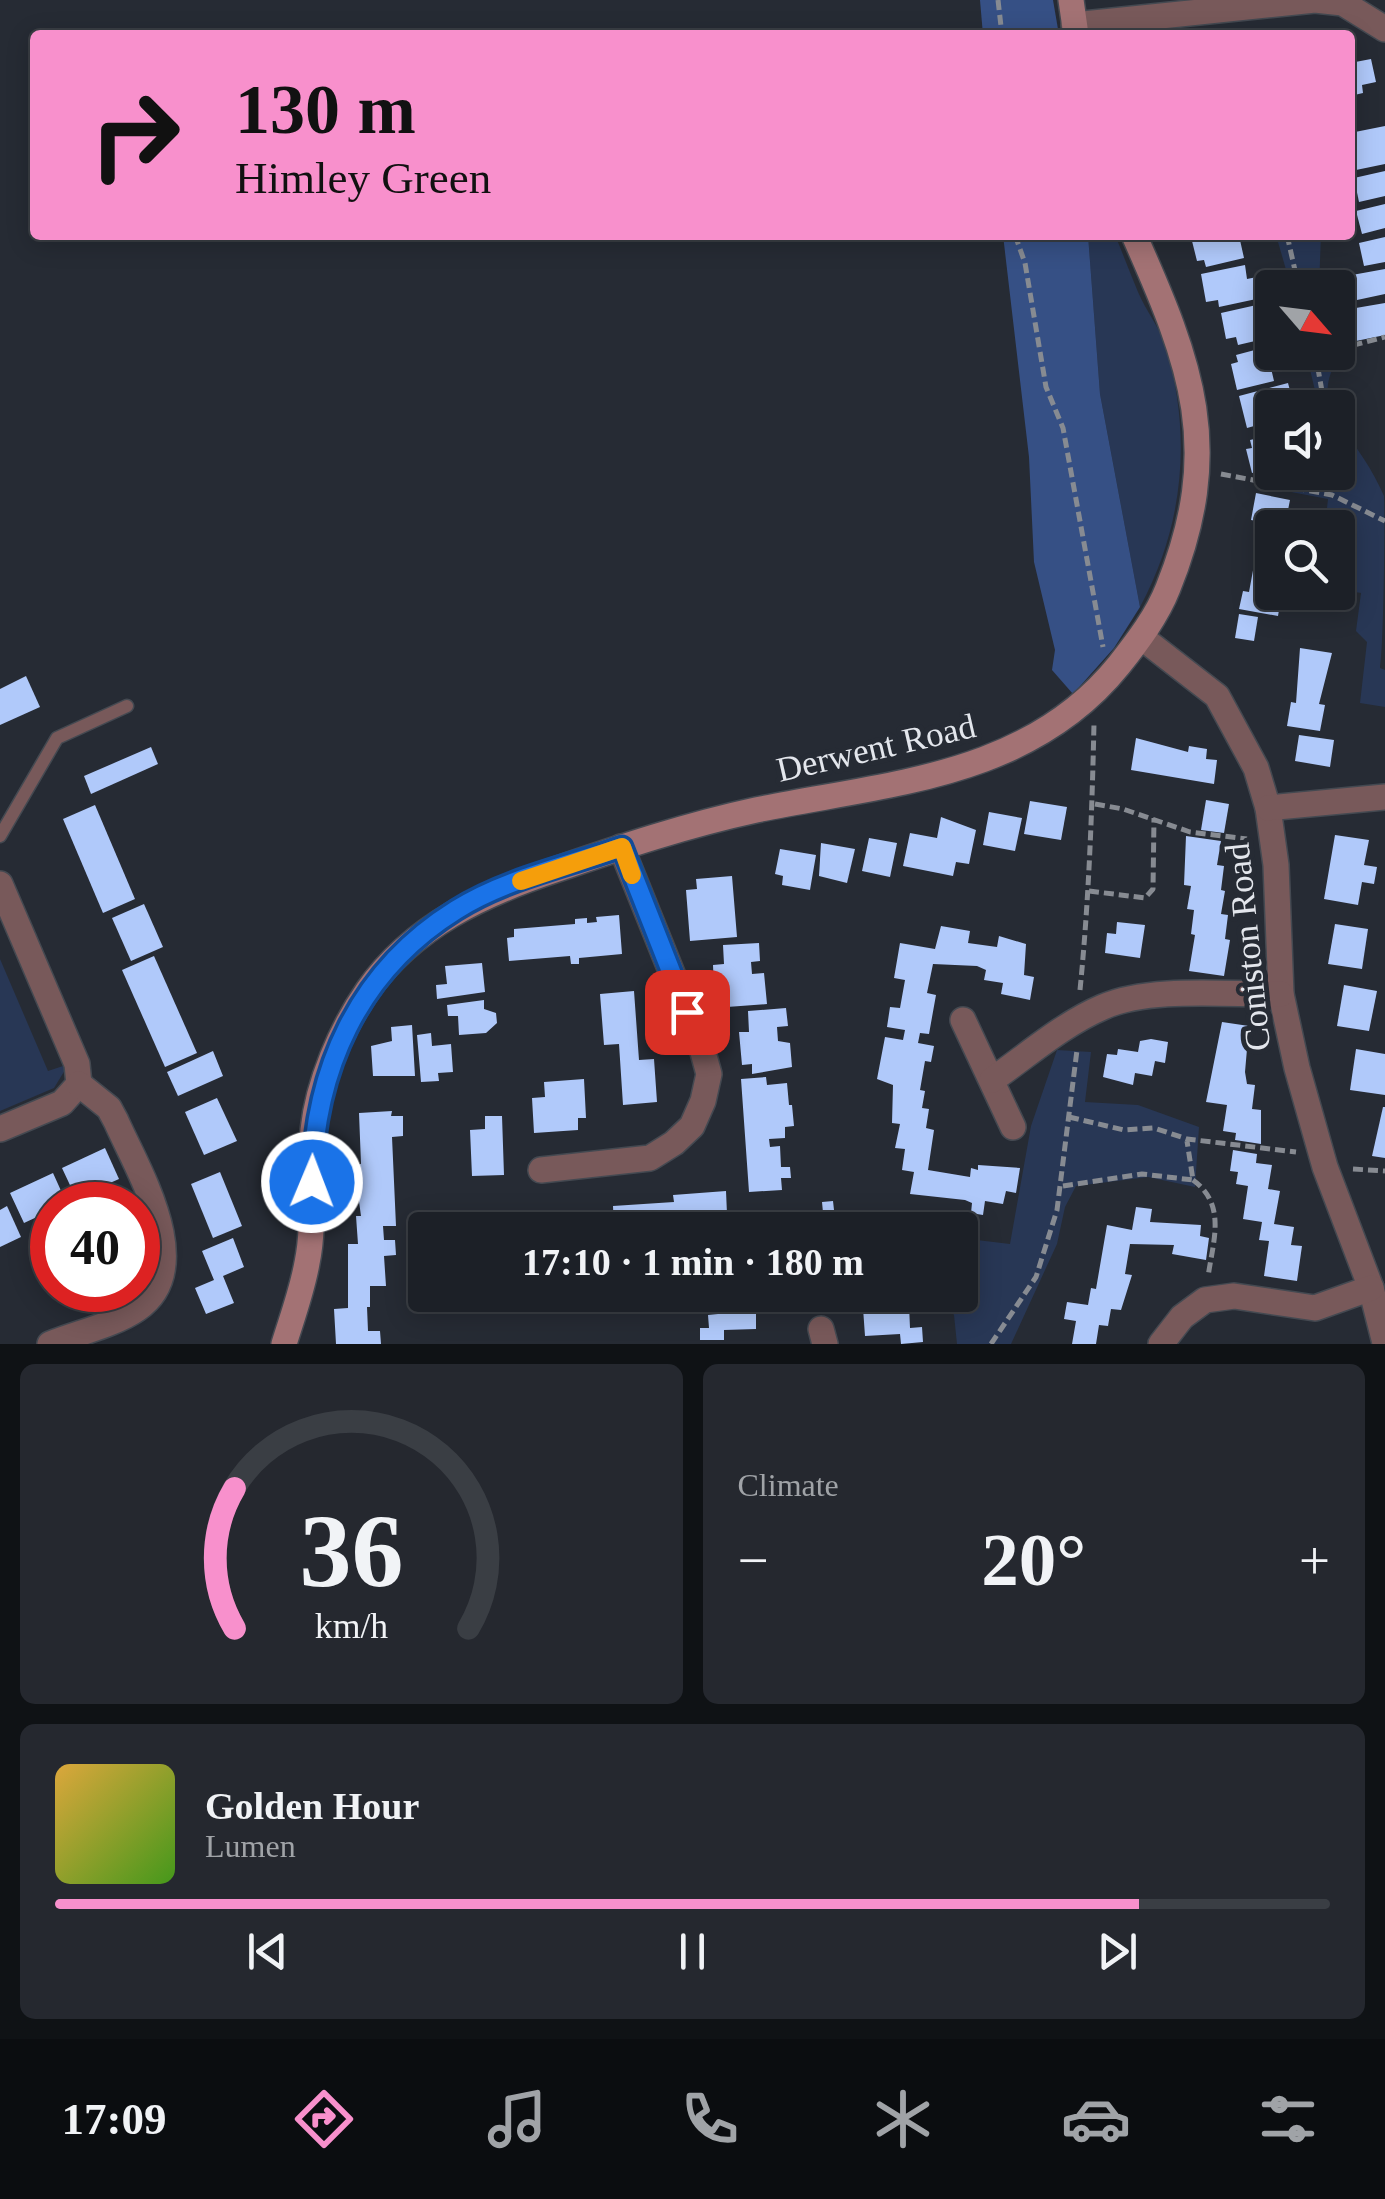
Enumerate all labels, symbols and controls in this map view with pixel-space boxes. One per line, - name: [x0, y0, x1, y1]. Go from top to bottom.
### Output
- icon: right: [70, 70, 200, 200]
- text: 130 m: [235, 71, 416, 148]
- text: Himley Green: [235, 153, 491, 203]
- north arrow: [1255, 270, 1355, 370]
- map controls: [1255, 270, 1355, 610]
- button: sound: [1255, 390, 1355, 490]
- button: search: [1255, 510, 1355, 610]
- street label: Derwent Road: [773, 706, 980, 790]
- street label: Coniston Road: [1218, 841, 1278, 1053]
- pin: [645, 970, 730, 1055]
- icon: arrive: [660, 985, 715, 1040]
- position arrow: [260, 1130, 364, 1234]
- speed limit sign: 40: [30, 1182, 160, 1312]
- text: 17:10 · 1 min · 180 m: [522, 1241, 864, 1283]
- text: Climate: [738, 1467, 839, 1503]
- text: 36: [299, 1493, 403, 1608]
- text: 20°: [981, 1518, 1086, 1601]
- text: −: [738, 1530, 769, 1591]
- text: +: [1299, 1530, 1330, 1591]
- text: km/h: [315, 1606, 388, 1646]
- text: Golden Hour: [205, 1785, 419, 1827]
- text: Lumen: [205, 1828, 296, 1864]
- icon: previous: [240, 1924, 295, 1979]
- icon: pause: [665, 1924, 720, 1979]
- icon: next: [1090, 1924, 1145, 1979]
- icon: directions: [289, 2084, 359, 2154]
- icon: music: [482, 2084, 552, 2154]
- icon: phone: [675, 2084, 745, 2154]
- icon: climate: [868, 2084, 938, 2154]
- icon: car: [1061, 2084, 1131, 2154]
- icon: filters: [1253, 2084, 1323, 2154]
- text: 17:09: [61, 2094, 166, 2144]

